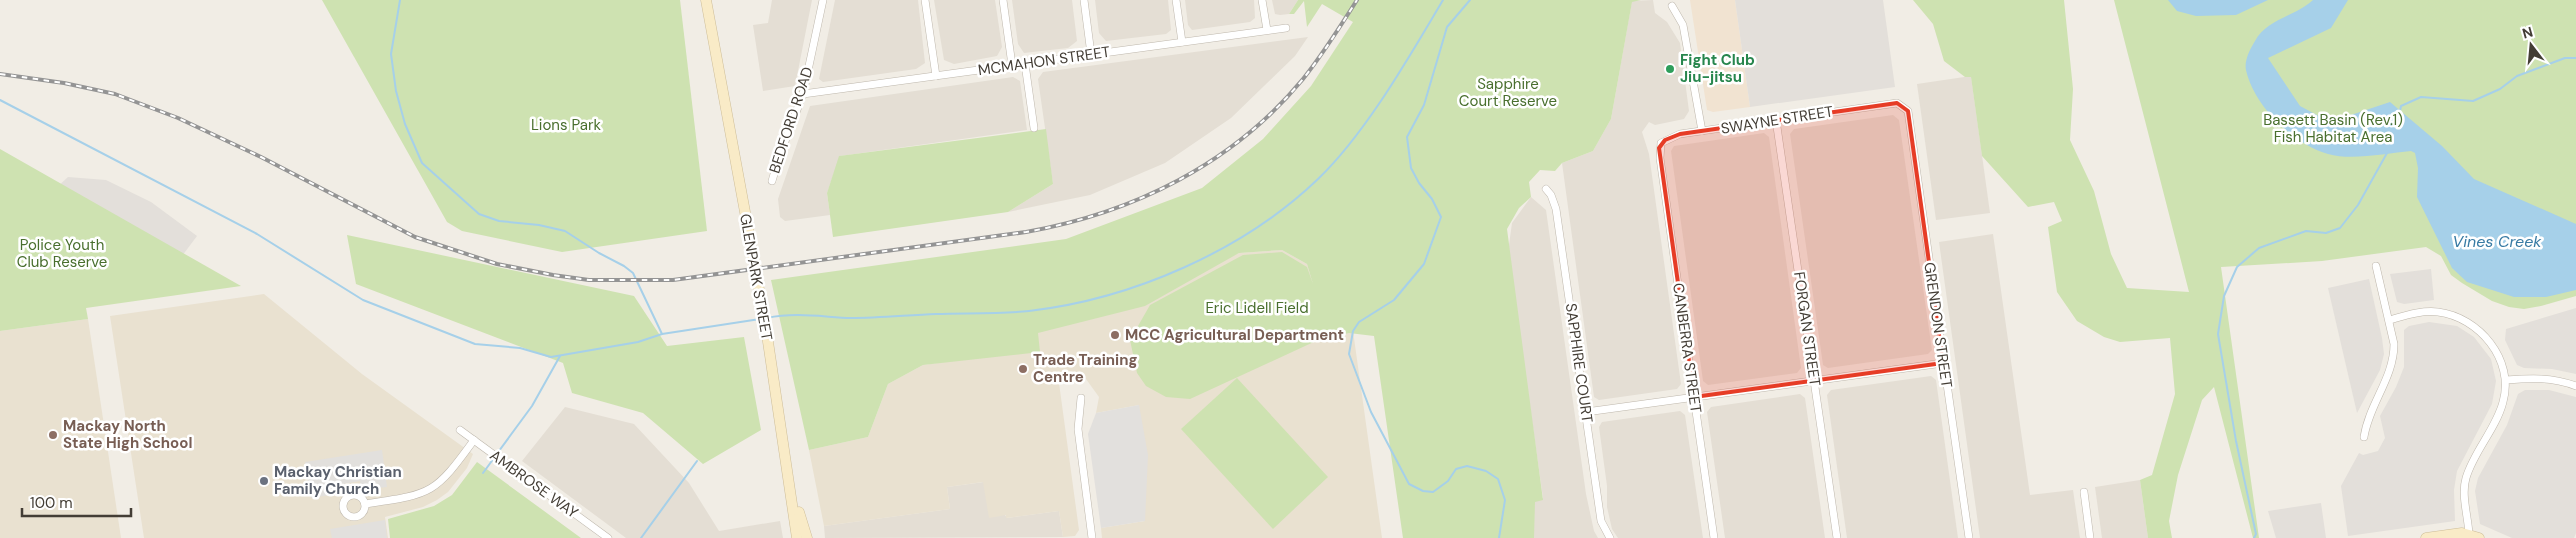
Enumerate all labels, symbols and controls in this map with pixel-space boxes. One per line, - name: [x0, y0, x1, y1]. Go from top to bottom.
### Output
- north arrow: [2506, 20, 2556, 70]
- text: N: [2520, 22, 2535, 43]
- street label: MCMAHON STREET: [977, 42, 1111, 80]
- place label: Fight Club Jiu-jitsu: [1680, 50, 1755, 87]
- marker: Fight Club Jiu-jitsu: [1664, 63, 1676, 75]
- street label: BEDFORD ROAD: [764, 64, 818, 176]
- park label: Sapphire Court Reserve: [1459, 74, 1557, 111]
- street label: SWAYNE STREET: [1719, 101, 1835, 139]
- park label: Bassett Basin (Rev.1) Fish Habitat Area: [2263, 110, 2403, 147]
- park label: Lions Park: [531, 115, 602, 135]
- street label: GLENPARK STREET: [735, 212, 777, 342]
- water label: Vines Creek: [2452, 231, 2542, 252]
- park label: Police Youth Club Reserve: [17, 235, 107, 272]
- street label: GRENDON STREET: [1919, 261, 1957, 389]
- street label: FORGAN STREET: [1789, 270, 1825, 388]
- street label: CANBERRA STREET: [1668, 282, 1706, 414]
- park label: Eric Lidell Field: [1205, 298, 1309, 318]
- street label: SAPPHIRE COURT: [1561, 302, 1597, 424]
- place label: MCC Agricultural Department: [1125, 325, 1344, 345]
- marker: MCC Agricultural Department: [1109, 329, 1121, 341]
- place label: Trade Training Centre: [1033, 350, 1137, 387]
- marker: Trade Training Centre: [1017, 363, 1029, 375]
- place label: Mackay North State High School: [63, 416, 192, 453]
- marker: Mackay North State High School: [47, 429, 59, 441]
- street label: AMBROSE WAY: [486, 445, 582, 523]
- place label: Mackay Christian Family Church: [274, 462, 402, 499]
- marker: Mackay Christian Family Church: [258, 475, 270, 487]
- scale bar: [22, 486, 131, 518]
- text: 100 m: [30, 493, 73, 513]

